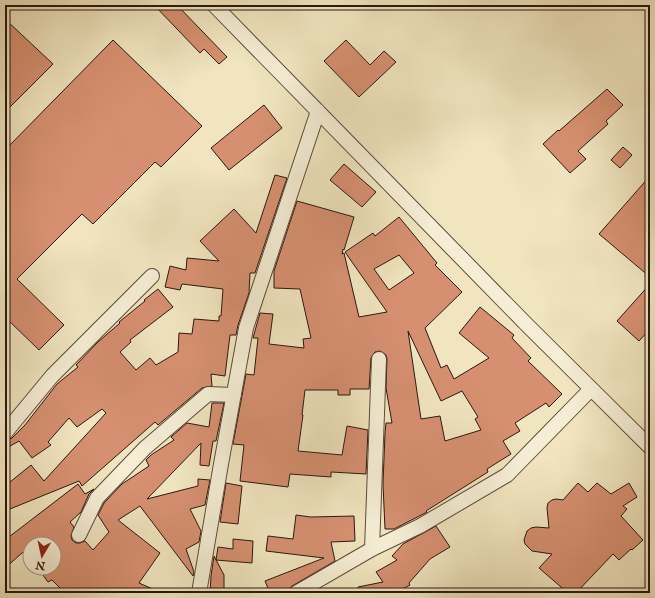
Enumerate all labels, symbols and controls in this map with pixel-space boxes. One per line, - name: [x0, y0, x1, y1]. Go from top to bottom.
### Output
- north arrow: [22, 536, 62, 576]
- text: N: [34, 557, 47, 573]

